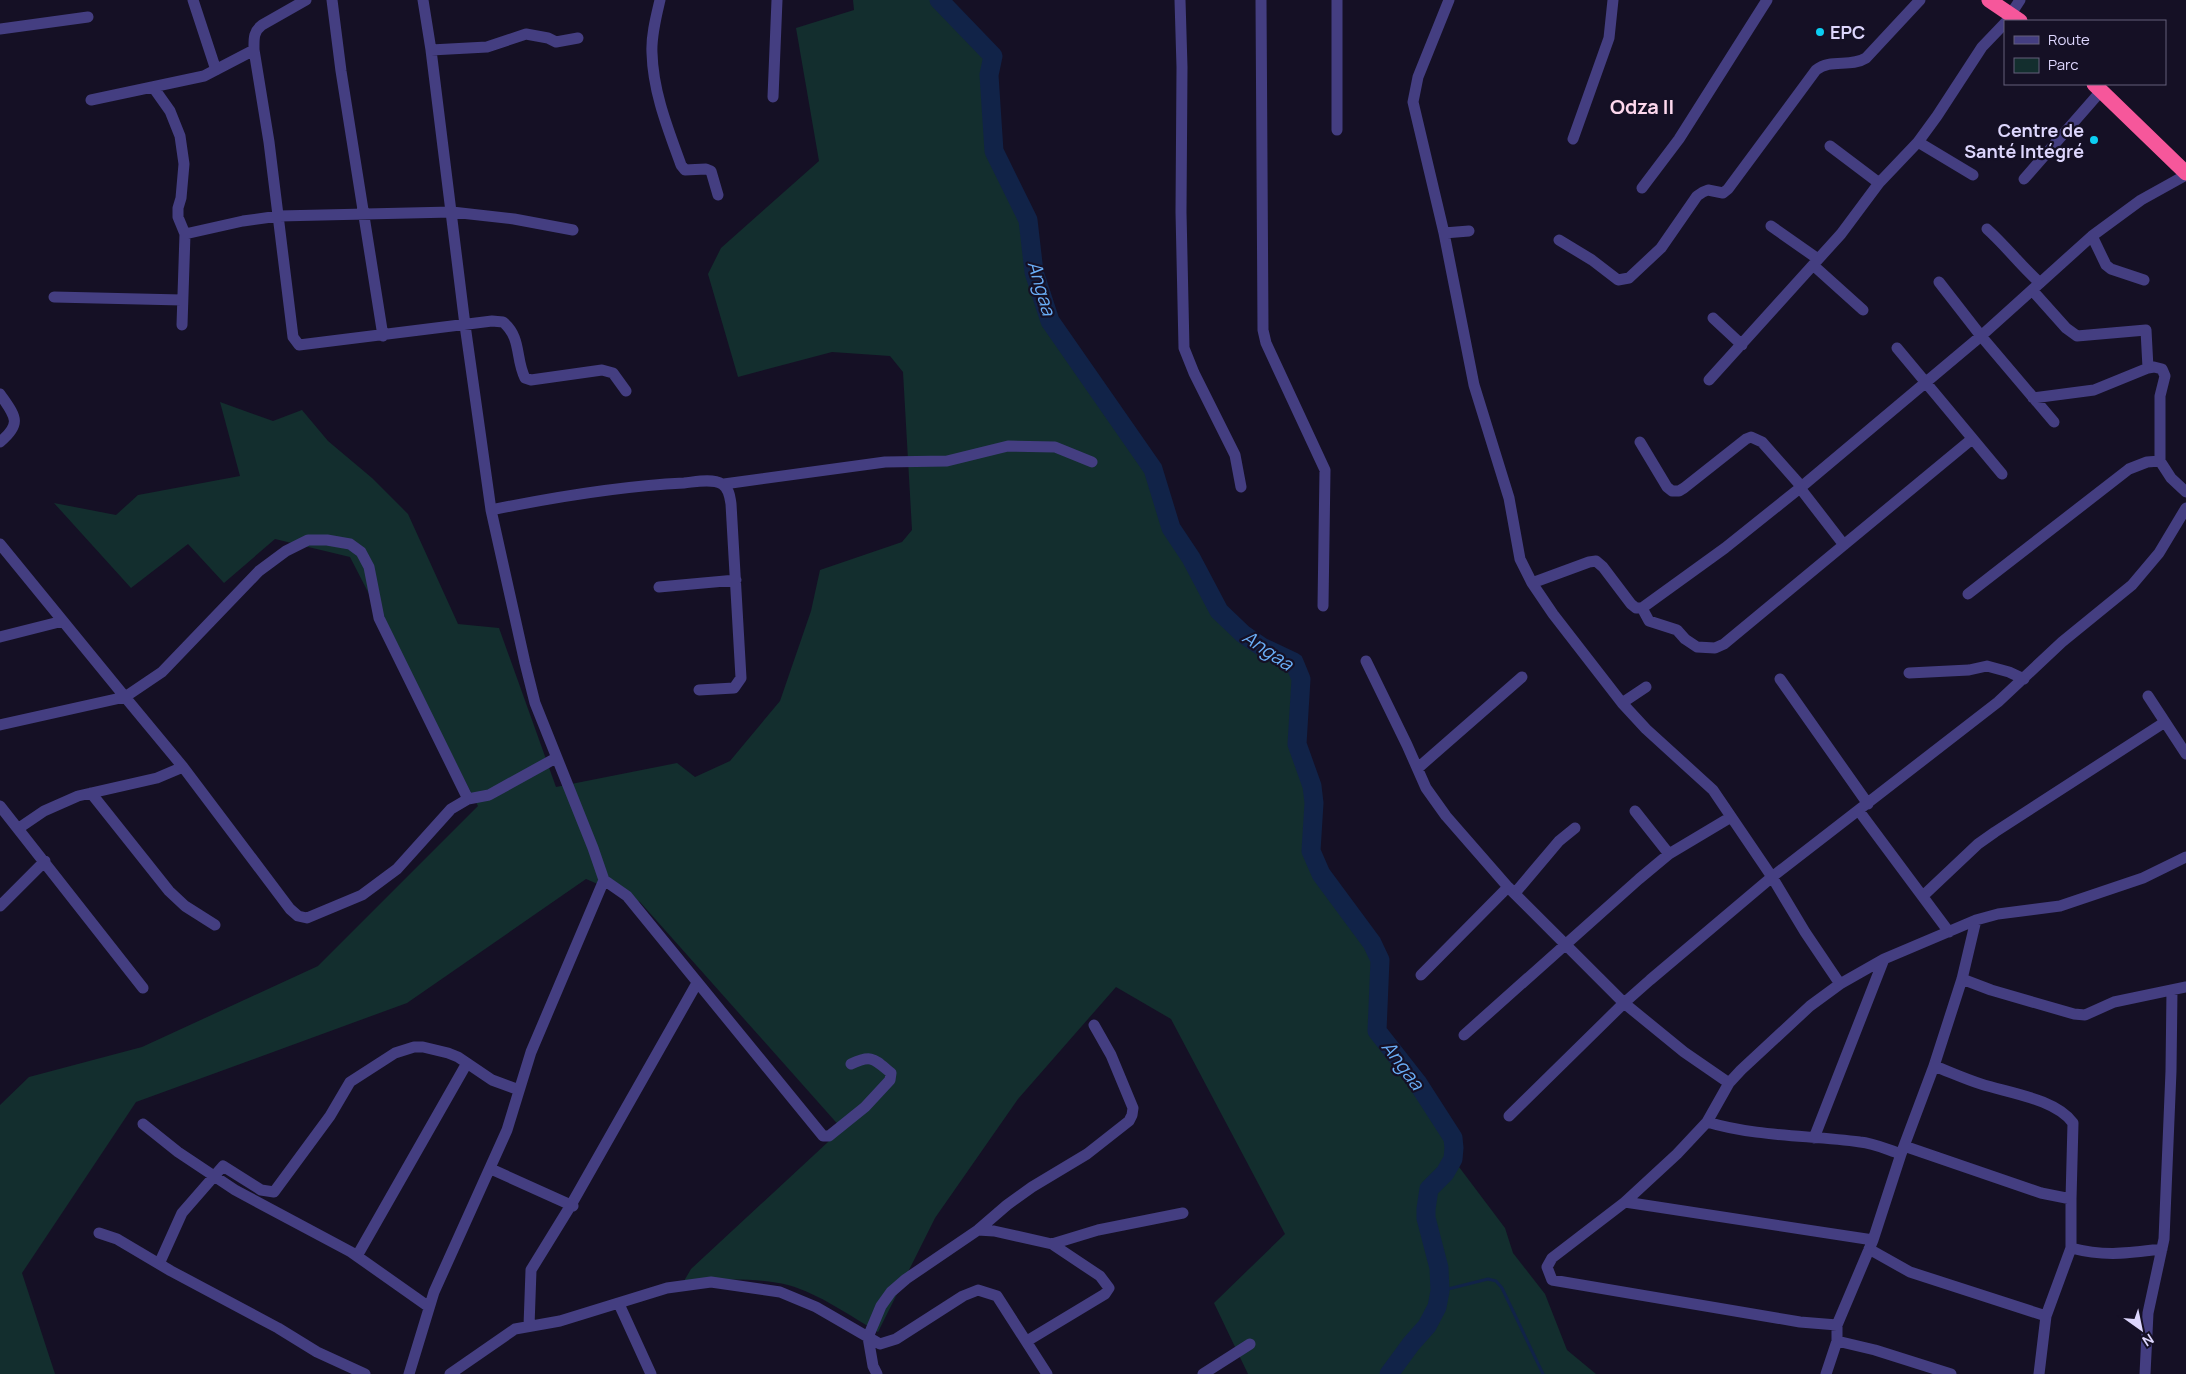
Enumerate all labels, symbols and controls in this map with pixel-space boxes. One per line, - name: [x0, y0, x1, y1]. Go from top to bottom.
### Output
- place label: EPC: [1830, 20, 1865, 44]
- legend: [2004, 20, 2166, 85]
- marker: EPC: [1814, 26, 1826, 38]
- text: Route: [2048, 29, 2090, 50]
- text: Parc: [2048, 54, 2079, 75]
- district label: Odza II: [1610, 93, 1674, 120]
- place label: Centre de Santé Intégré: [1964, 118, 2084, 163]
- marker: Centre de Santé Intégré: [2088, 134, 2100, 146]
- water label: Angaa: [1022, 258, 1063, 320]
- water label: Angaa: [1238, 624, 1300, 677]
- water label: Angaa: [1376, 1035, 1431, 1096]
- north arrow: [2116, 1304, 2166, 1354]
- text: N: [2139, 1330, 2158, 1351]

